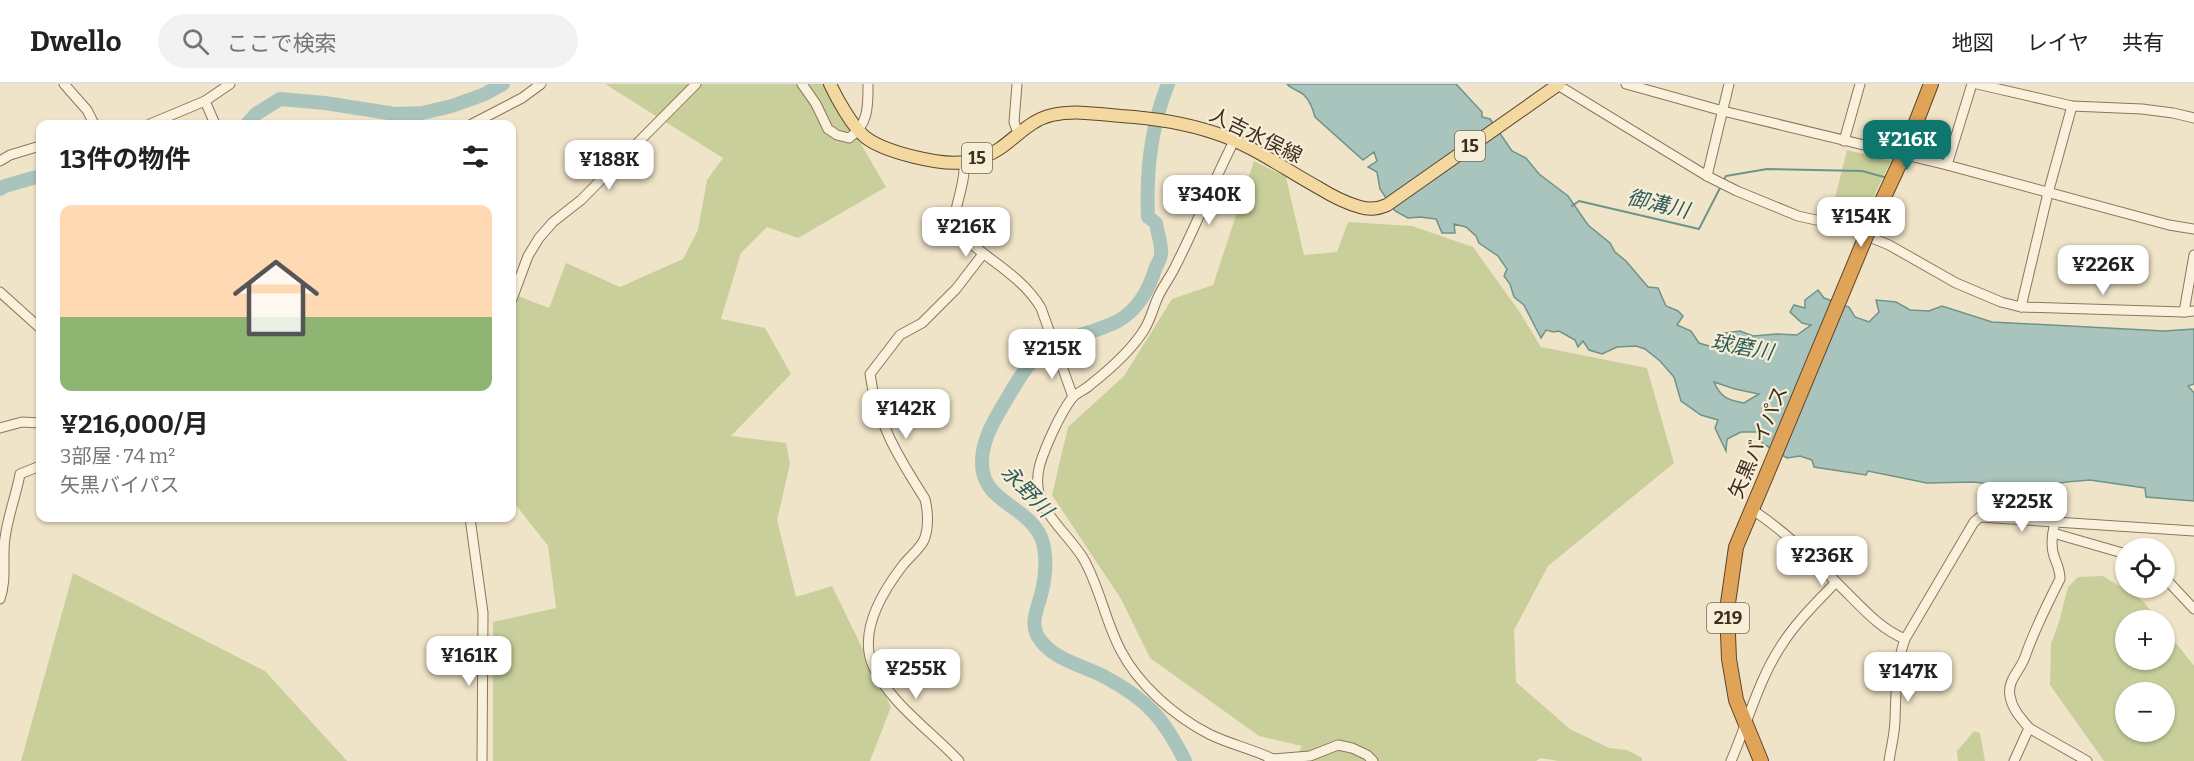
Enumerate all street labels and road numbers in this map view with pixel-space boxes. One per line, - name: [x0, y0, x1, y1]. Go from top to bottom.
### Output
- street label: 人吉水俣線: [1206, 102, 1306, 168]
- road number: 15: [1455, 131, 1485, 161]
- road number: 15: [962, 143, 992, 173]
- street label: 矢黒バイパス: [1724, 382, 1792, 502]
- road number: 219: [1707, 603, 1749, 633]

